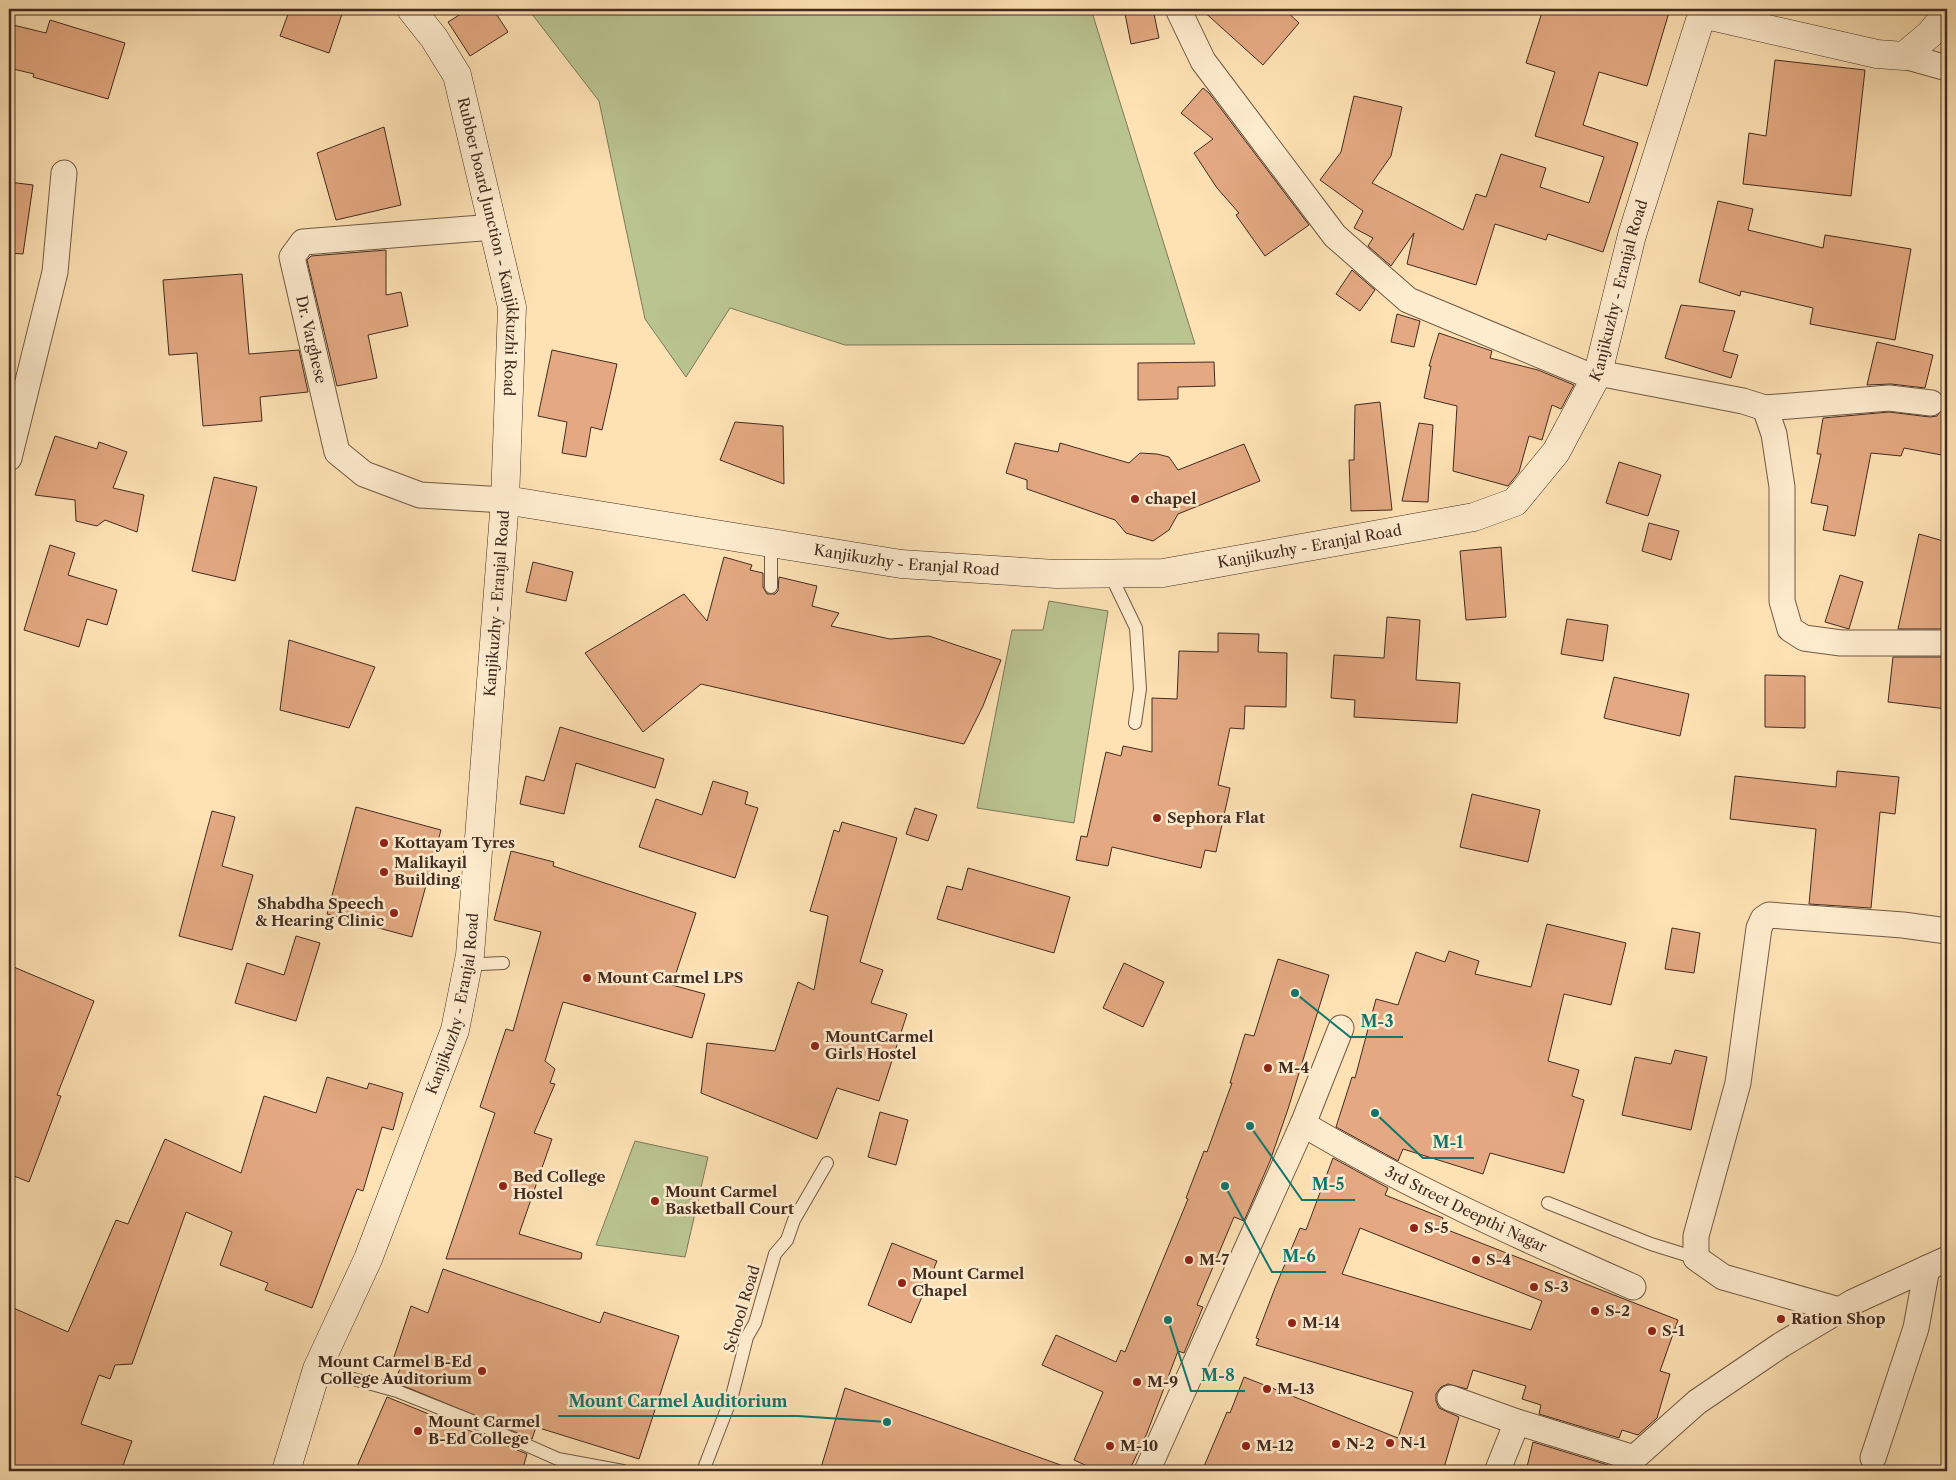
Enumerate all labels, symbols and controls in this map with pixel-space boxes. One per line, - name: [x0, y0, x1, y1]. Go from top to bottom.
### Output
- street label: Rubber board Junction - Kanjikkuzhi Road: [454, 95, 522, 397]
- street label: Kanjikuzhy - Eranjal Road: [1585, 197, 1652, 385]
- street label: Dr. Varghese: [292, 294, 331, 385]
- place label: chapel: [1145, 489, 1197, 508]
- marker: chapel: [1129, 493, 1141, 505]
- street label: Kanjikuzhy - Eranjal Road: [480, 509, 513, 697]
- street label: Kanjikuzhy - Eranjal Road: [1216, 520, 1403, 572]
- street label: Kanjikuzhy - Eranjal Road: [812, 540, 1000, 579]
- place label: Sephora Flat: [1167, 808, 1265, 827]
- marker: Sephora Flat: [1151, 812, 1163, 824]
- place label: Kottayam Tyres: [394, 833, 515, 852]
- marker: Kottayam Tyres: [378, 837, 390, 849]
- place label: Malikayil Building: [394, 853, 467, 889]
- marker: Malikayil Building: [378, 866, 390, 878]
- place label: Shabdha Speech & Hearing Clinic: [255, 894, 385, 930]
- marker: Shabdha Speech & Hearing Clinic: [388, 907, 400, 919]
- street label: Kanjikuzhy - Eranjal Road: [421, 912, 482, 1097]
- place label: Mount Carmel LPS: [597, 968, 743, 987]
- marker: Mount Carmel LPS: [581, 972, 593, 984]
- callout: M-3: [1350, 1006, 1403, 1037]
- text: M-3: [1361, 1011, 1393, 1031]
- place label: MountCarmel Girls Hostel: [825, 1027, 934, 1063]
- marker: MountCarmel Girls Hostel: [809, 1040, 821, 1052]
- place label: M-4: [1278, 1058, 1309, 1077]
- marker: M-4: [1262, 1062, 1274, 1074]
- callout: M-1: [1423, 1127, 1474, 1158]
- text: M-1: [1433, 1132, 1464, 1152]
- street label: 3rd Street Deepthi Nagar: [1382, 1162, 1551, 1256]
- place label: Bed College Hostel: [513, 1167, 606, 1203]
- callout: M-5: [1302, 1169, 1355, 1200]
- text: M-5: [1312, 1174, 1345, 1194]
- marker: Bed College Hostel: [497, 1180, 509, 1192]
- place label: Mount Carmel Basketball Court: [665, 1182, 794, 1218]
- marker: Mount Carmel Basketball Court: [649, 1195, 661, 1207]
- place label: S-5: [1424, 1218, 1449, 1237]
- marker: S-5: [1408, 1222, 1420, 1234]
- callout: M-6: [1272, 1241, 1326, 1272]
- text: M-6: [1282, 1246, 1316, 1266]
- place label: M-7: [1199, 1250, 1229, 1269]
- place label: S-4: [1486, 1250, 1511, 1269]
- marker: M-7: [1183, 1254, 1195, 1266]
- marker: S-4: [1470, 1254, 1482, 1266]
- street label: School Road: [719, 1263, 764, 1355]
- place label: Mount Carmel Chapel: [912, 1264, 1024, 1300]
- marker: Mount Carmel Chapel: [896, 1277, 908, 1289]
- place label: S-3: [1544, 1277, 1569, 1296]
- marker: S-3: [1528, 1281, 1540, 1293]
- place label: S-2: [1605, 1301, 1630, 1320]
- marker: S-2: [1589, 1305, 1601, 1317]
- place label: Ration Shop: [1791, 1309, 1886, 1328]
- place label: M-14: [1302, 1313, 1340, 1332]
- marker: Ration Shop: [1775, 1313, 1787, 1325]
- marker: M-14: [1286, 1317, 1298, 1329]
- place label: S-1: [1662, 1321, 1685, 1340]
- marker: S-1: [1646, 1325, 1658, 1337]
- place label: Mount Carmel B-Ed College Auditorium: [317, 1352, 472, 1388]
- callout: M-8: [1191, 1360, 1245, 1391]
- marker: Mount Carmel B-Ed College Auditorium: [476, 1365, 488, 1377]
- text: M-8: [1201, 1365, 1235, 1385]
- place label: M-9: [1147, 1372, 1178, 1391]
- marker: M-9: [1131, 1376, 1143, 1388]
- place label: M-13: [1277, 1379, 1314, 1398]
- marker: M-13: [1261, 1383, 1273, 1395]
- callout: Mount Carmel Auditorium: [558, 1385, 798, 1416]
- text: Mount Carmel Auditorium: [568, 1391, 788, 1411]
- place label: Mount Carmel B-Ed College: [428, 1412, 540, 1448]
- marker: Mount Carmel B-Ed College: [412, 1425, 424, 1437]
- place label: N-1: [1400, 1433, 1426, 1452]
- place label: N-2: [1346, 1434, 1375, 1453]
- place label: M-10: [1120, 1436, 1158, 1455]
- place label: M-12: [1256, 1436, 1294, 1455]
- marker: N-1: [1384, 1437, 1396, 1449]
- marker: N-2: [1330, 1438, 1342, 1450]
- marker: M-10: [1104, 1440, 1116, 1452]
- marker: M-12: [1240, 1440, 1252, 1452]

